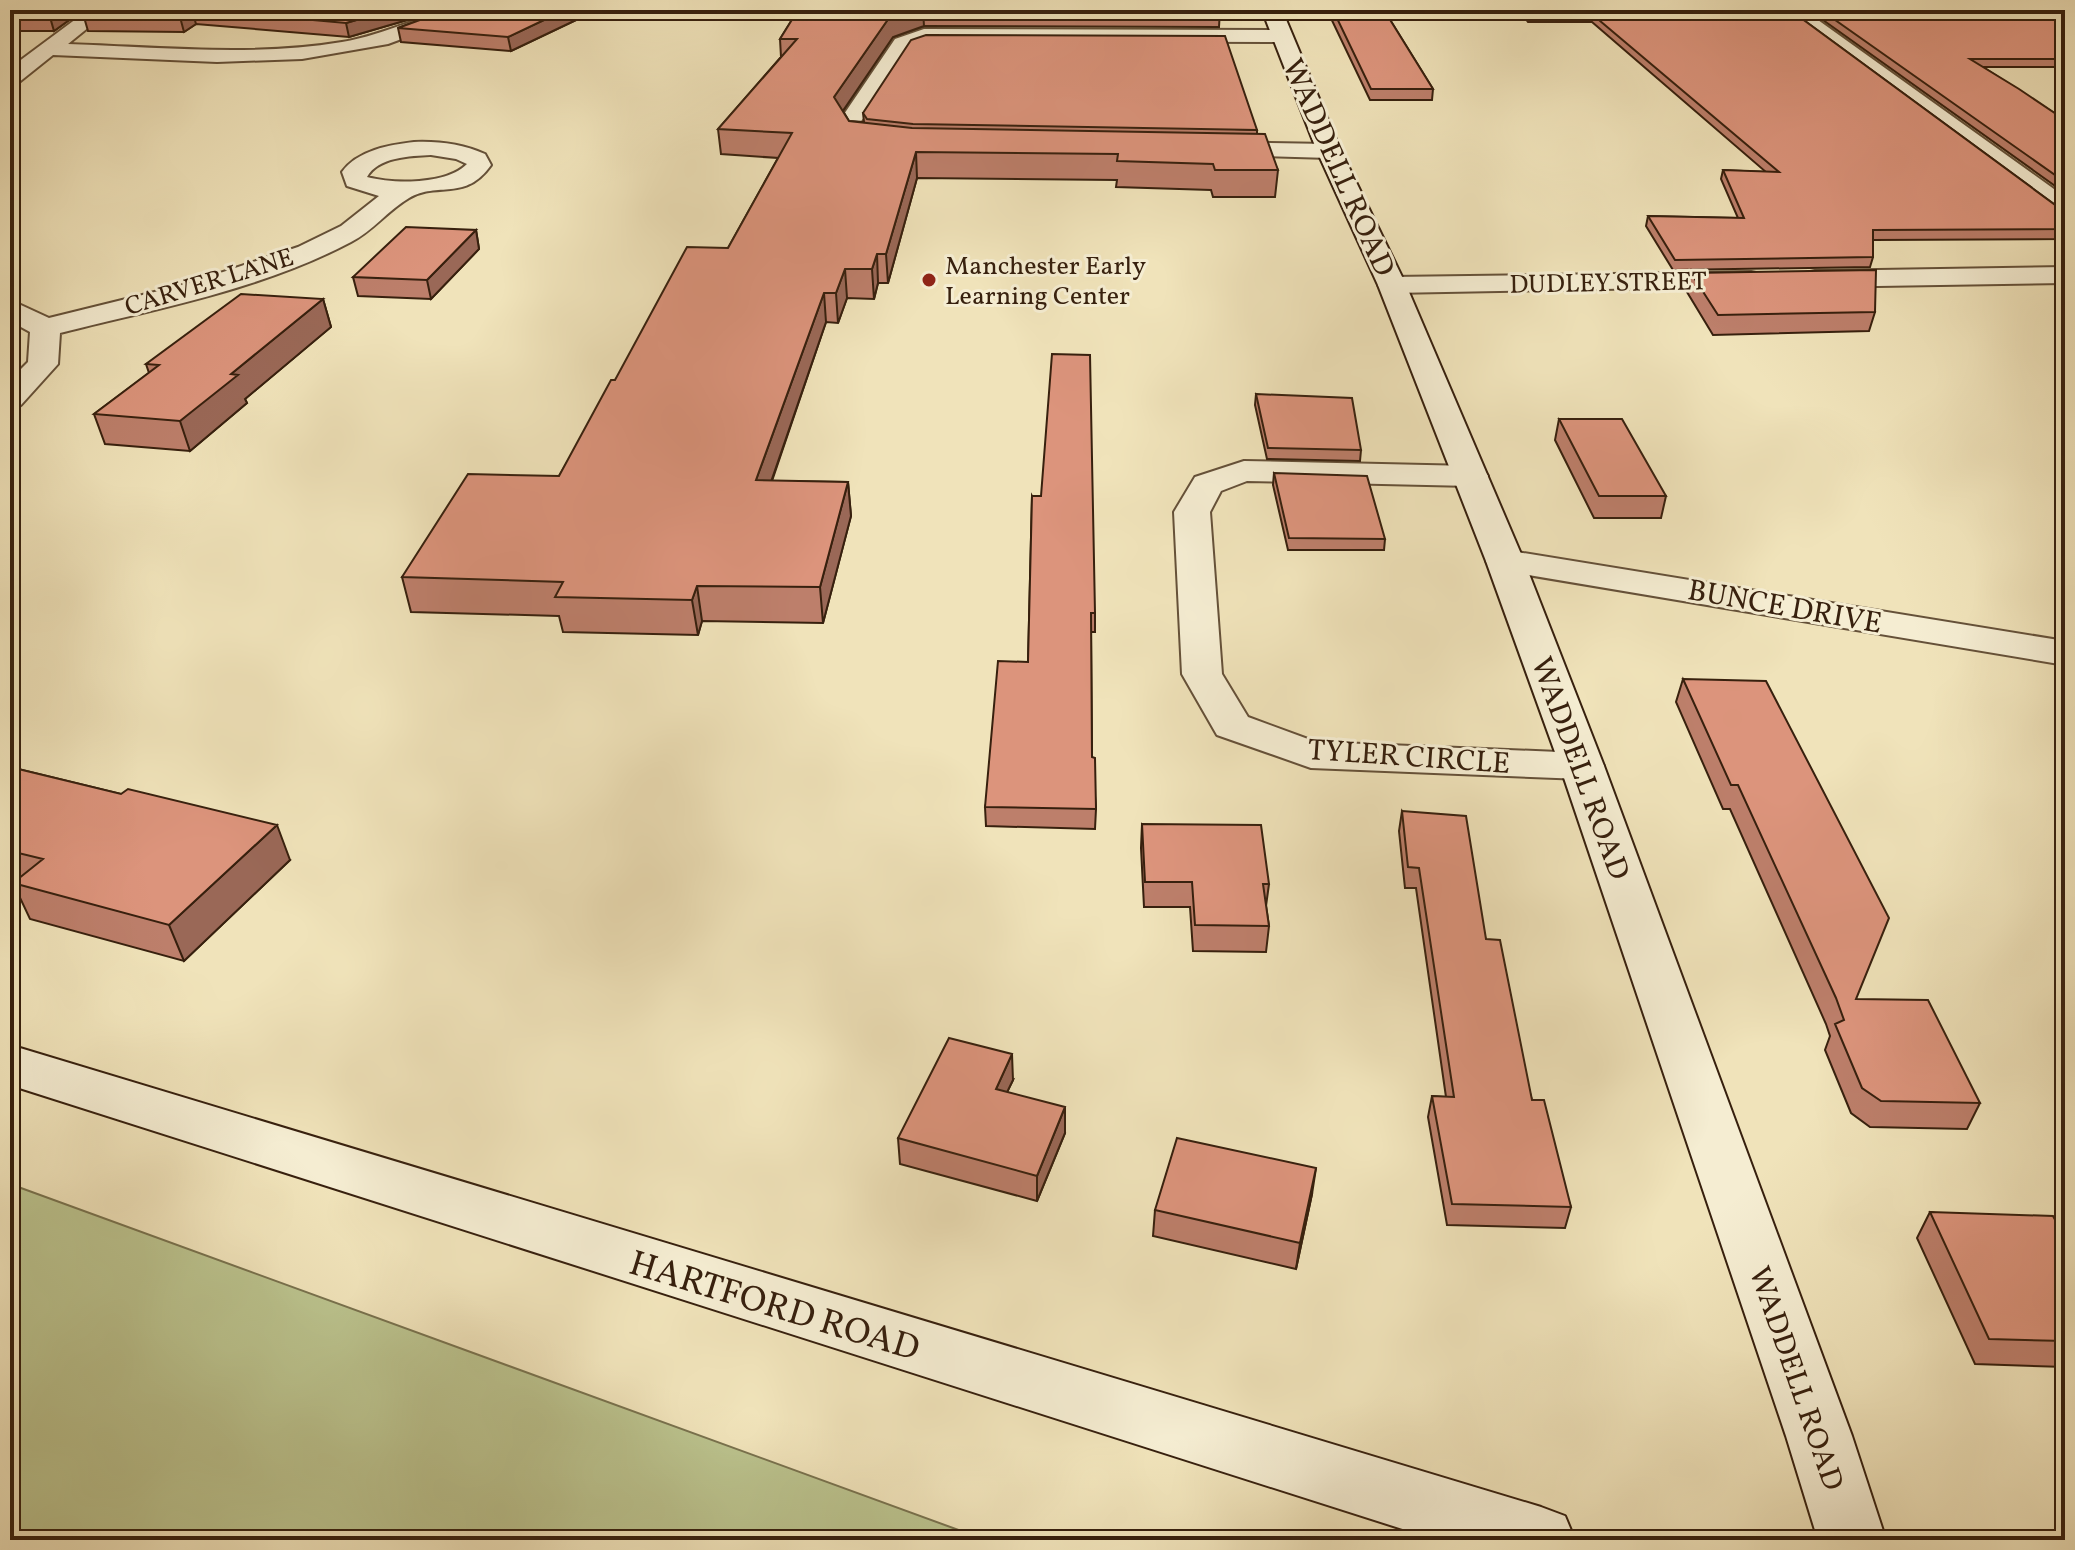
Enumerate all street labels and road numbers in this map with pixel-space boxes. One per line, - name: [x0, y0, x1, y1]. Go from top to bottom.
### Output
- street label: WADDELL ROAD: [1270, 52, 1404, 283]
- street label: CARVER LANE: [121, 240, 299, 326]
- street label: DUDLEY STREET: [1509, 264, 1707, 304]
- street label: BUNCE DRIVE: [1684, 570, 1885, 646]
- street label: WADDELL ROAD: [1519, 651, 1639, 886]
- street label: TYLER CIRCLE: [1306, 730, 1512, 786]
- street label: HARTFORD ROAD: [623, 1240, 925, 1376]
- street label: WADDELL ROAD: [1737, 1261, 1853, 1496]

